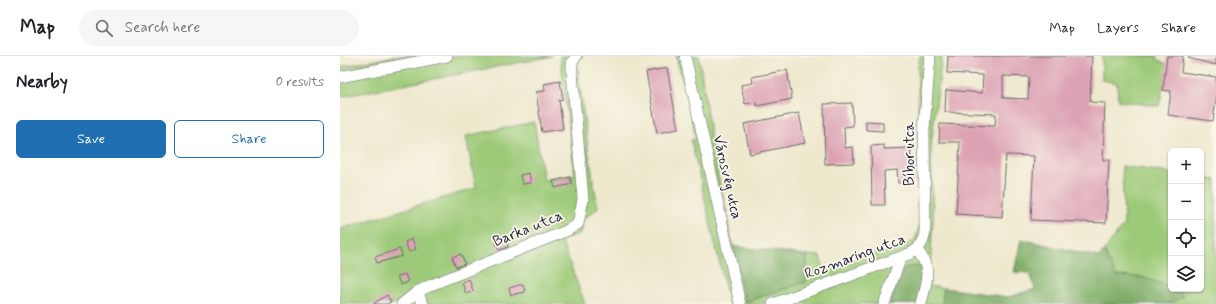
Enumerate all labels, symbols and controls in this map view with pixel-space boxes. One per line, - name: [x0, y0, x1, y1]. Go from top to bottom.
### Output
- search box: [79, 10, 359, 46]
- text: Map: [20, 15, 55, 40]
- icon: search: [93, 17, 115, 39]
- text: Search here: [125, 18, 200, 38]
- text: Map: [1049, 19, 1075, 37]
- text: Layers: [1097, 19, 1139, 37]
- text: Share: [1161, 19, 1196, 37]
- text: Nearby: [16, 71, 68, 93]
- text: 0 results: [276, 74, 324, 91]
- button: Save: [16, 120, 166, 158]
- button: Share: [174, 120, 324, 158]
- street label: Bíbor utca: [900, 121, 920, 186]
- street label: Városvég utca: [708, 133, 746, 221]
- map controls: [1168, 148, 1204, 292]
- button: +: [1168, 148, 1204, 184]
- button: −: [1168, 184, 1204, 220]
- street label: Barka utca: [490, 206, 566, 252]
- button: locate: [1168, 220, 1204, 256]
- street label: Rozmaring utca: [802, 230, 908, 285]
- button: layers: [1168, 256, 1204, 292]

